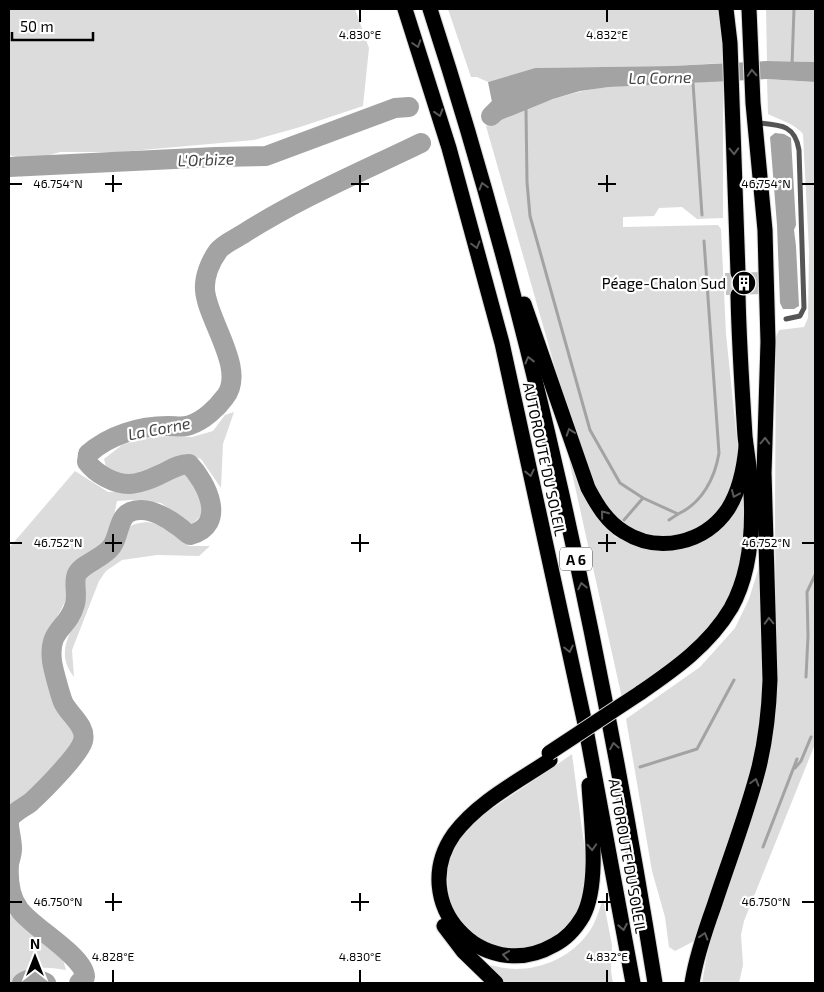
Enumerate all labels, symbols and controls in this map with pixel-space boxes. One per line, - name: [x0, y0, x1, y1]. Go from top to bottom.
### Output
- scale bar: [12, 10, 94, 42]
- text: 50 m: [20, 17, 54, 35]
- text: 4.830°E: [339, 27, 381, 41]
- text: 4.832°E: [586, 27, 628, 41]
- one-way arrow: [411, 39, 421, 48]
- water label: La Corne: [628, 67, 692, 87]
- one-way arrow: [746, 68, 757, 76]
- one-way arrow: [433, 109, 443, 117]
- one-way arrow: [729, 148, 739, 156]
- water label: L'Orbize: [177, 149, 235, 169]
- text: 46.754°N: [33, 176, 83, 190]
- text: 46.754°N: [741, 176, 791, 190]
- one-way arrow: [479, 182, 489, 190]
- one-way arrow: [470, 241, 481, 250]
- building icon: Péage-Chalon Sud: [731, 270, 757, 296]
- place label: Péage-Chalon Sud: [602, 274, 726, 292]
- one-way arrow: [524, 355, 535, 364]
- street label: AUTOROUTE DU SOLEIL: [520, 380, 570, 538]
- water label: La Corne: [126, 413, 192, 443]
- one-way arrow: [566, 429, 576, 437]
- one-way arrow: [760, 437, 771, 445]
- one-way arrow: [524, 468, 535, 477]
- one-way arrow: [731, 489, 742, 498]
- one-way arrow: [601, 510, 610, 519]
- text: 46.752°N: [34, 535, 82, 549]
- text: 46.752°N: [742, 535, 790, 549]
- road number: A 6: [560, 548, 592, 570]
- one-way arrow: [577, 582, 588, 591]
- one-way arrow: [763, 617, 774, 625]
- one-way arrow: [563, 644, 574, 653]
- one-way arrow: [609, 741, 619, 750]
- street label: AUTOROUTE DU SOLEIL: [606, 777, 651, 935]
- one-way arrow: [749, 778, 759, 786]
- one-way arrow: [586, 843, 597, 851]
- text: 46.750°N: [33, 894, 83, 908]
- text: 46.750°N: [741, 894, 791, 908]
- one-way arrow: [617, 922, 628, 931]
- north arrow: [10, 932, 60, 982]
- one-way arrow: [698, 932, 708, 941]
- text: N: [30, 935, 40, 952]
- text: 4.828°E: [92, 949, 135, 963]
- text: 4.830°E: [339, 949, 381, 963]
- text: 4.832°E: [586, 949, 628, 963]
- one-way arrow: [502, 950, 510, 961]

